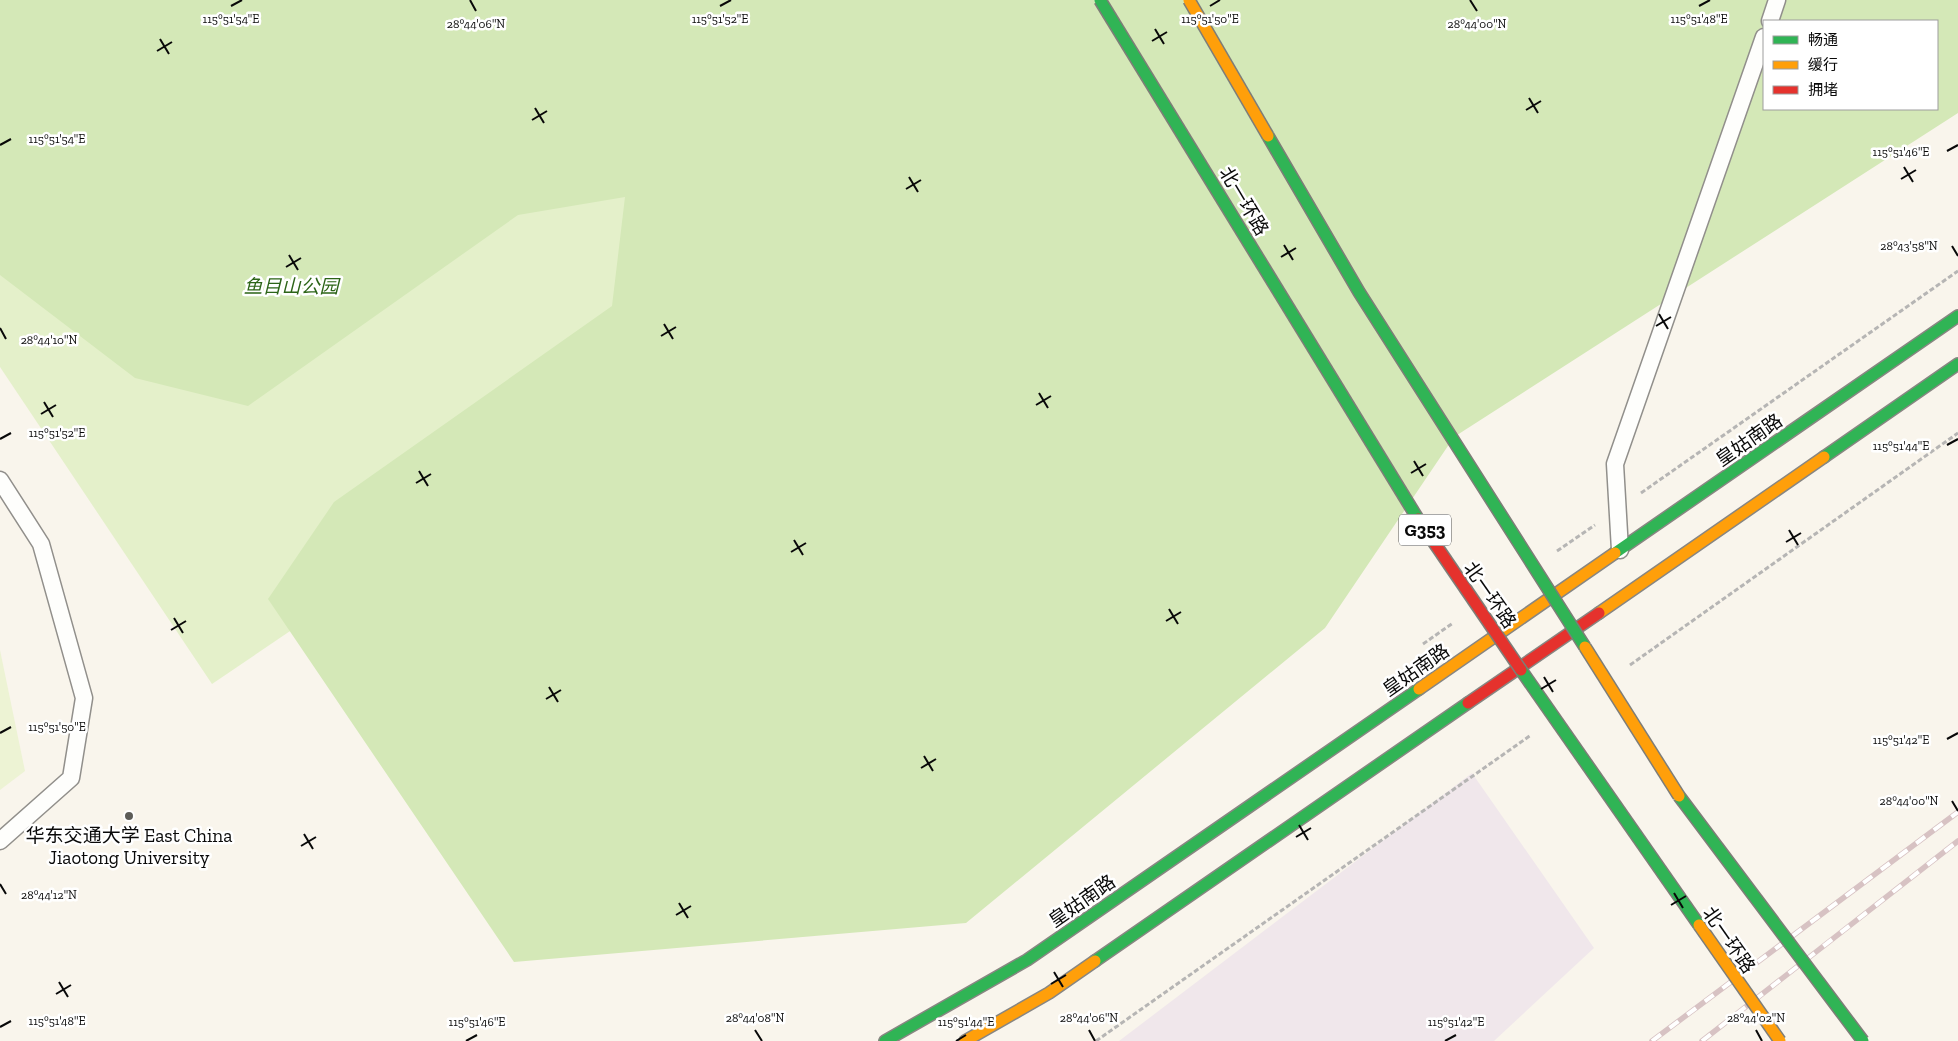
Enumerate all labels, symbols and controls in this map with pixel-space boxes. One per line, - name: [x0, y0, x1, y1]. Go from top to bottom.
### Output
- text: 115°51'54"E: [203, 12, 259, 26]
- text: 115°51'52"E: [692, 12, 748, 26]
- text: 115°51'50"E: [1181, 12, 1239, 26]
- text: 115°51'48"E: [1671, 12, 1727, 26]
- text: 28°44'06"N: [447, 17, 505, 31]
- text: 28°44'00"N: [1448, 17, 1507, 31]
- legend: [1763, 20, 1938, 110]
- text: 畅通: [1808, 31, 1838, 49]
- text: 缓行: [1808, 56, 1838, 74]
- text: 拥堵: [1808, 81, 1838, 99]
- text: 115°51'54"E: [29, 132, 85, 146]
- text: 115°51'46"E: [1873, 145, 1929, 159]
- street label: 北一环路: [1215, 162, 1273, 240]
- text: 28°43'58"N: [1880, 239, 1938, 253]
- park label: 鱼目山公园: [243, 275, 341, 298]
- text: 28°44'10"N: [21, 333, 77, 347]
- street label: 皇姑南路: [1711, 409, 1787, 471]
- text: 115°51'52"E: [29, 426, 85, 440]
- text: 115°51'44"E: [1873, 439, 1929, 453]
- road number: G353: [1399, 514, 1451, 546]
- street label: 北一环路: [1459, 557, 1521, 633]
- street label: 皇姑南路: [1378, 639, 1454, 701]
- text: 115°51'50"E: [28, 720, 86, 734]
- text: 115°51'42"E: [1873, 733, 1929, 747]
- text: 28°44'00"N: [1880, 794, 1939, 808]
- marker: 华东交通大学 East China Jiaotong University: [123, 810, 135, 822]
- place label: 华东交通大学 East China Jiaotong University: [26, 824, 232, 869]
- street label: 皇姑南路: [1044, 870, 1120, 932]
- text: 28°44'12"N: [21, 888, 77, 902]
- street label: 北一环路: [1698, 902, 1760, 978]
- text: 28°44'08"N: [726, 1011, 784, 1025]
- text: 28°44'06"N: [1060, 1011, 1118, 1025]
- text: 28°44'02"N: [1727, 1011, 1785, 1025]
- text: 115°51'48"E: [29, 1014, 85, 1028]
- text: 115°51'46"E: [449, 1015, 505, 1029]
- text: 115°51'44"E: [938, 1015, 994, 1029]
- text: 115°51'42"E: [1428, 1015, 1484, 1029]

